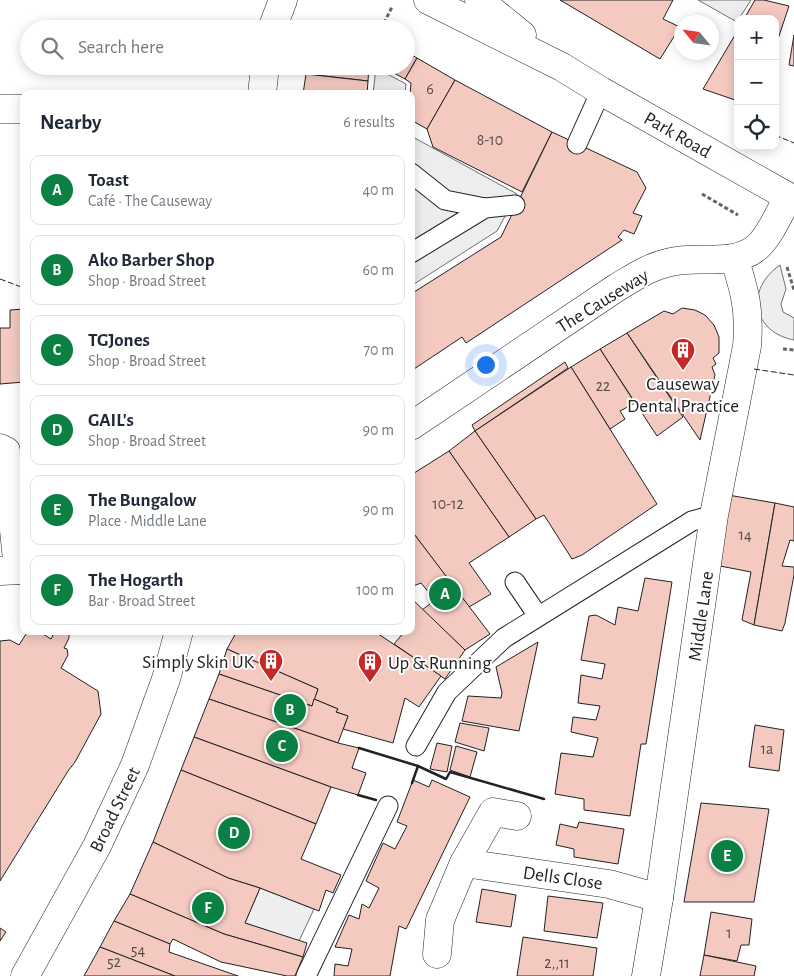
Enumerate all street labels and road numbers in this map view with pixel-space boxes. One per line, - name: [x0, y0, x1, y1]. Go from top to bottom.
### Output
- street label: Park Road: [641, 109, 714, 162]
- street label: The Causeway: [554, 266, 652, 337]
- street label: Middle Lane: [686, 570, 717, 663]
- street label: Broad Street: [87, 764, 144, 855]
- street label: Dells Close: [522, 863, 604, 893]

